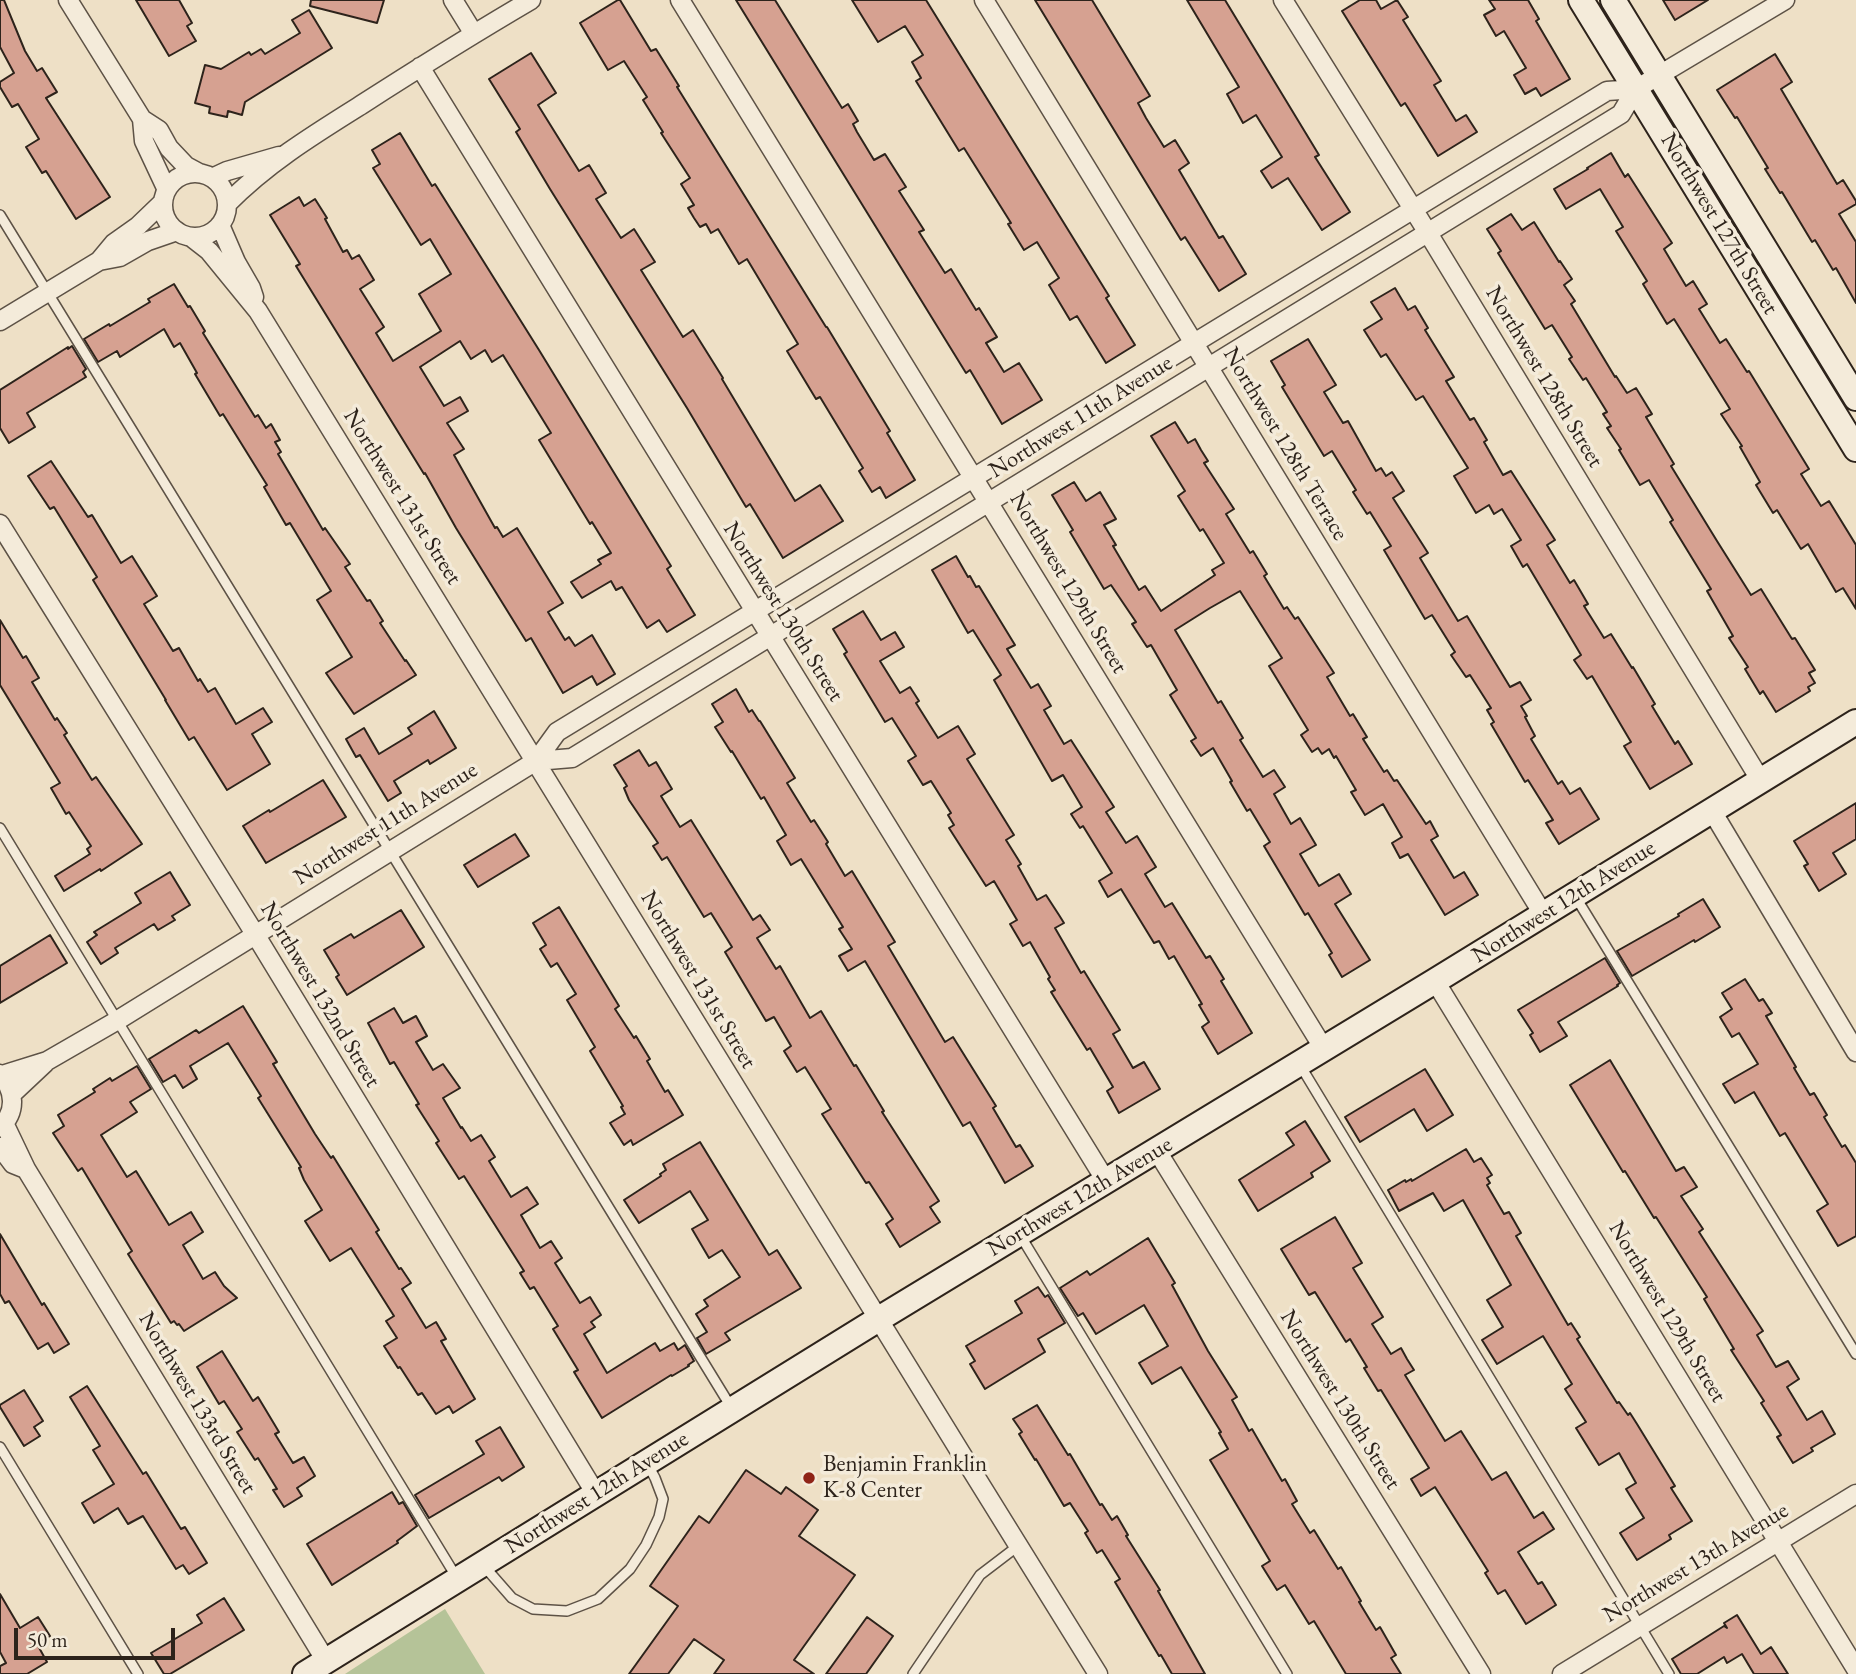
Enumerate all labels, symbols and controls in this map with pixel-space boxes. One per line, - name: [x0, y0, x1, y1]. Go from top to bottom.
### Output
- street label: Northwest 127th Street: [1654, 128, 1784, 320]
- street label: Northwest 128th Street: [1479, 281, 1609, 473]
- street label: Northwest 128th Terrace: [1216, 342, 1354, 546]
- street label: Northwest 11th Avenue: [984, 349, 1178, 485]
- street label: Northwest 131st Street: [337, 404, 467, 590]
- street label: Northwest 129th Street: [1003, 487, 1133, 679]
- street label: Northwest 130th Street: [717, 517, 849, 707]
- street label: Northwest 11th Avenue: [289, 756, 483, 892]
- street label: Northwest 12th Avenue: [1467, 834, 1661, 970]
- street label: Northwest 131st Street: [634, 886, 762, 1074]
- street label: Northwest 132nd Street: [254, 897, 386, 1093]
- street label: Northwest 12th Avenue: [982, 1131, 1178, 1263]
- street label: Northwest 129th Street: [1602, 1216, 1732, 1408]
- street label: Northwest 130th Street: [1274, 1305, 1406, 1495]
- street label: Northwest 133rd Street: [132, 1307, 262, 1499]
- street label: Northwest 12th Avenue: [500, 1425, 694, 1561]
- place label: Benjamin Franklin K-8 Center: [823, 1451, 987, 1505]
- marker: Benjamin Franklin K-8 Center: [801, 1470, 817, 1486]
- street label: Northwest 13th Avenue: [1598, 1497, 1794, 1629]
- scale bar: [18, 1614, 178, 1658]
- text: 50 m: [27, 1626, 68, 1653]

